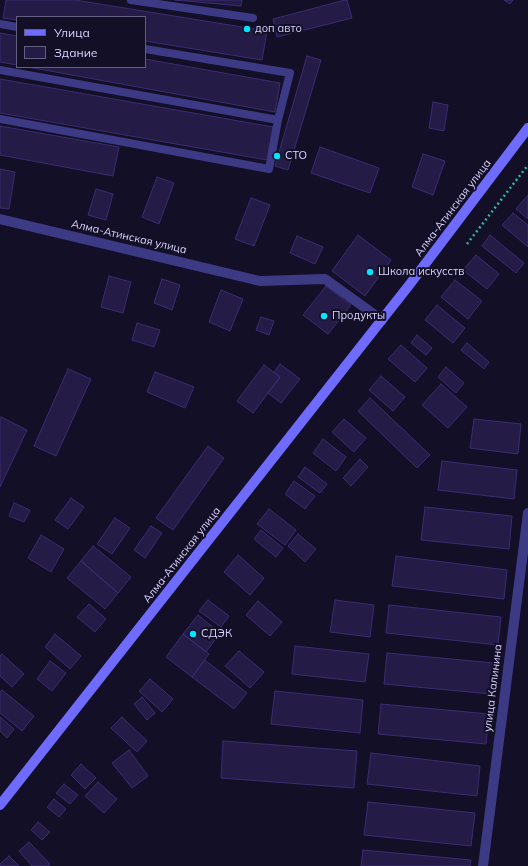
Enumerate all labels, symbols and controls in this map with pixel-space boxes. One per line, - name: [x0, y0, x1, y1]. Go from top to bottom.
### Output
- legend: [16, 16, 146, 68]
- place label: доп авто: [255, 22, 302, 36]
- marker: доп авто: [242, 24, 252, 34]
- text: Улица: [54, 25, 90, 40]
- text: Здание: [54, 45, 97, 60]
- place label: СТО: [285, 149, 307, 163]
- marker: СТО: [272, 151, 282, 161]
- street label: Алма-Атинская улица: [412, 157, 494, 259]
- street label: Алма-Атинская улица: [70, 217, 188, 257]
- place label: Школа искусств: [378, 265, 464, 279]
- marker: Школа искусств: [365, 267, 375, 277]
- place label: Продукты: [332, 309, 385, 323]
- marker: Продукты: [319, 311, 329, 321]
- street label: Алма-Атинская улица: [140, 504, 224, 606]
- place label: СДЭК: [201, 627, 232, 641]
- marker: СДЭК: [188, 629, 198, 639]
- street label: улица Калинина: [481, 643, 505, 733]

